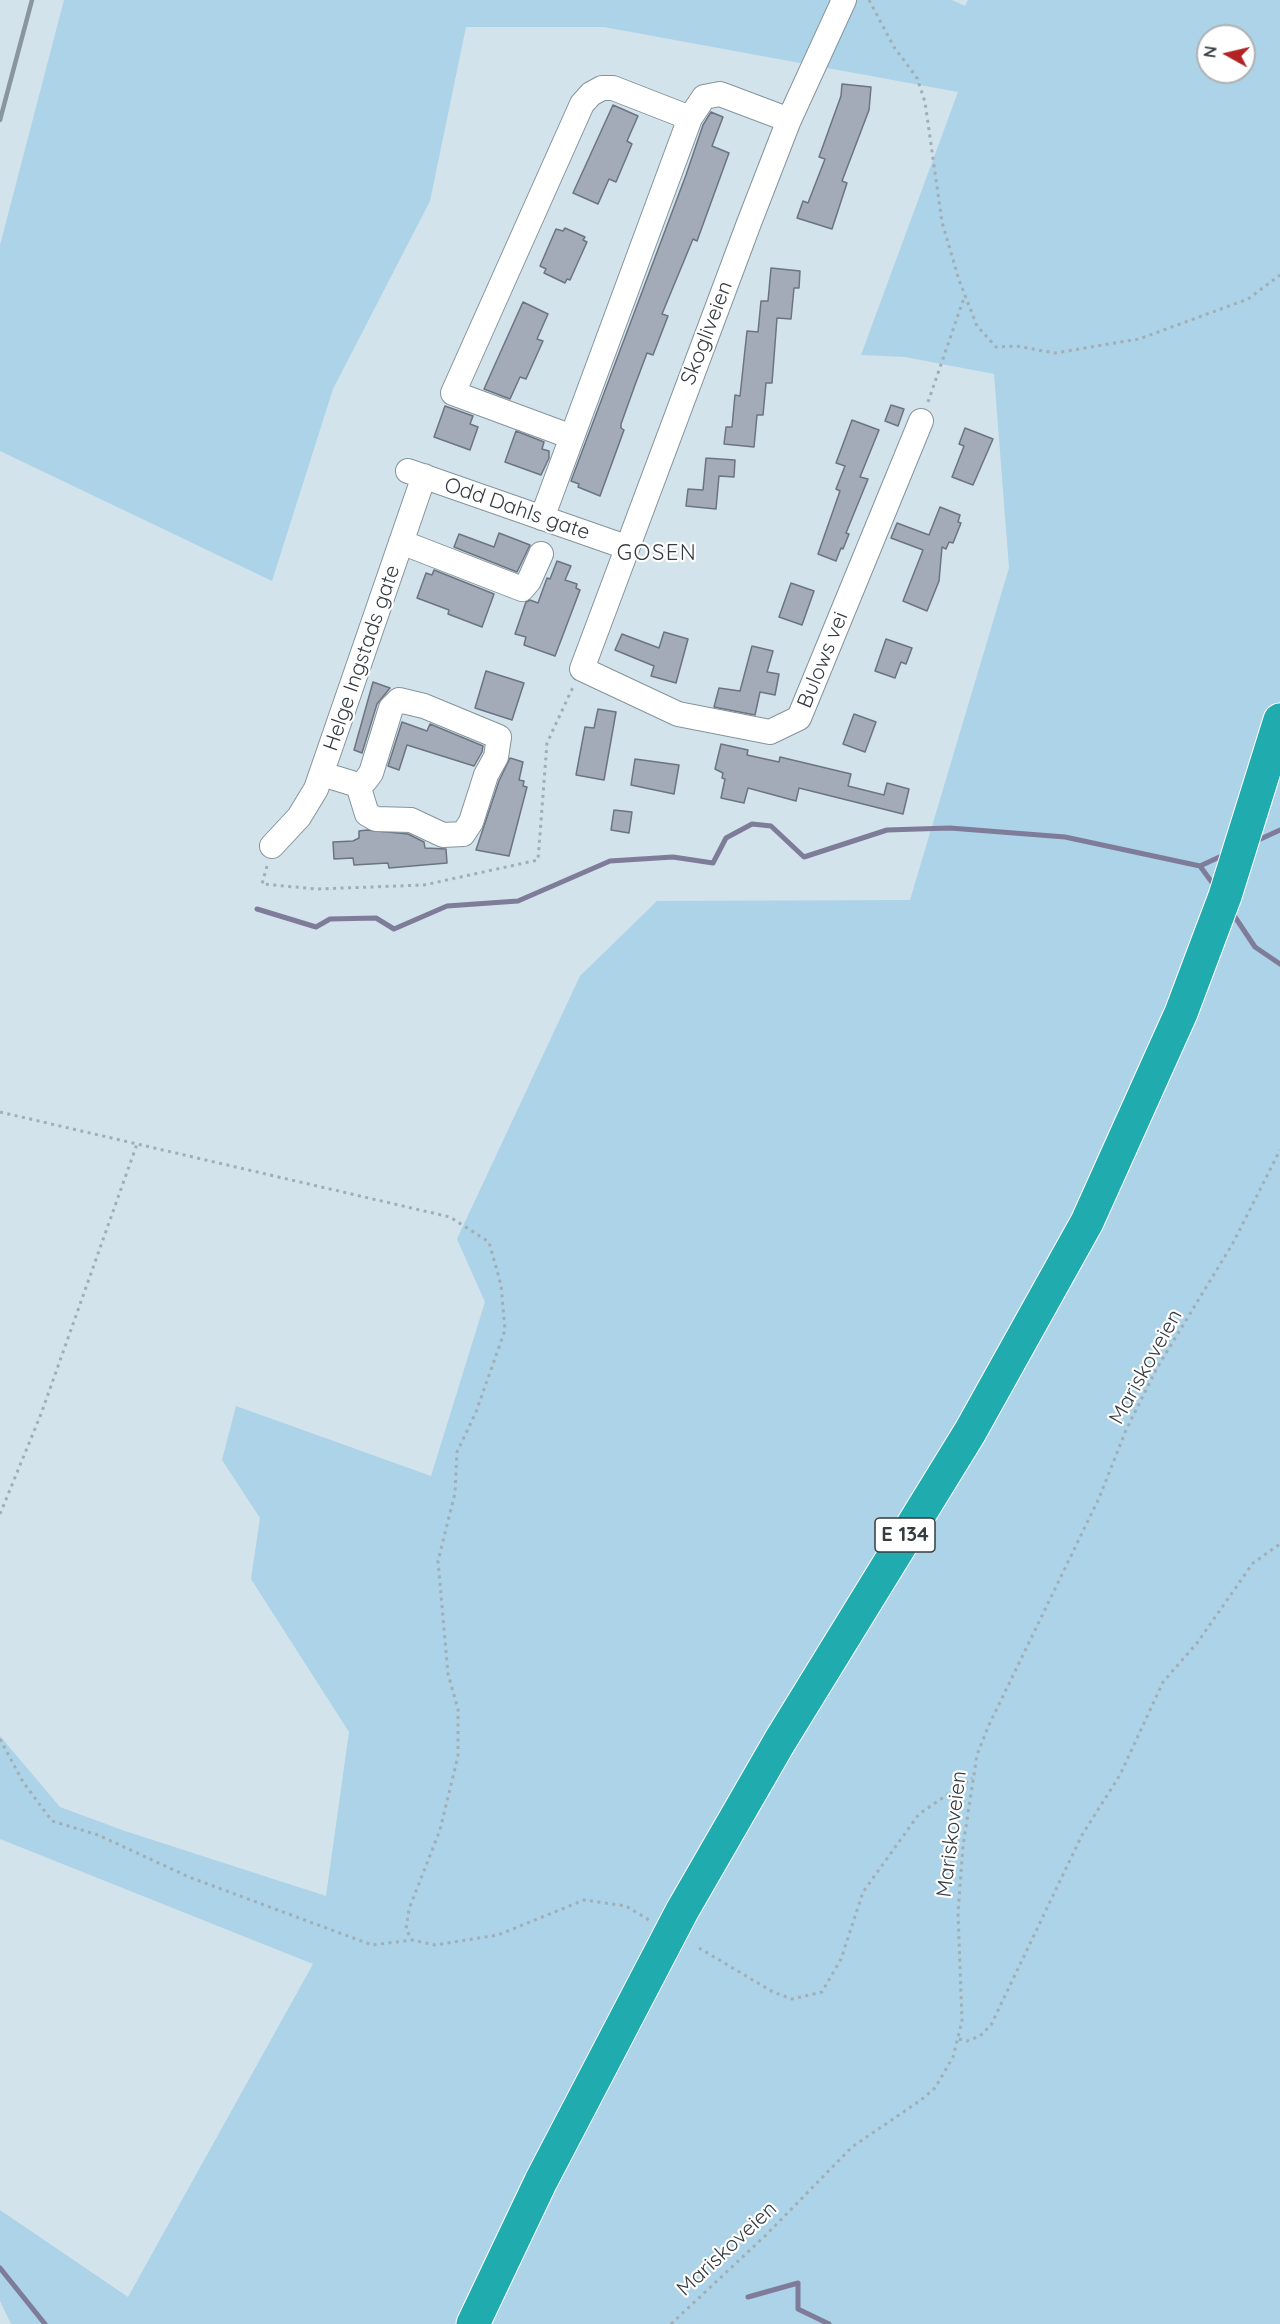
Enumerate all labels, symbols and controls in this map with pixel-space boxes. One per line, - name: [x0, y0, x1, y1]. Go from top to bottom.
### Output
- north arrow: [1196, 24, 1256, 84]
- text: N: [1199, 45, 1221, 59]
- street label: Skogliveien: [676, 278, 738, 388]
- street label: Odd Dahls gate: [441, 472, 593, 546]
- district label: GOSEN: [617, 540, 697, 566]
- street label: Helge Ingstads gate: [318, 562, 406, 754]
- street label: Bulows vei: [792, 608, 854, 712]
- street label: Mariskoveien: [1104, 1305, 1188, 1429]
- road number: E 134: [875, 1518, 935, 1552]
- street label: Mariskoveien: [932, 1769, 972, 1899]
- street label: Mariskoveien: [672, 2196, 782, 2302]

